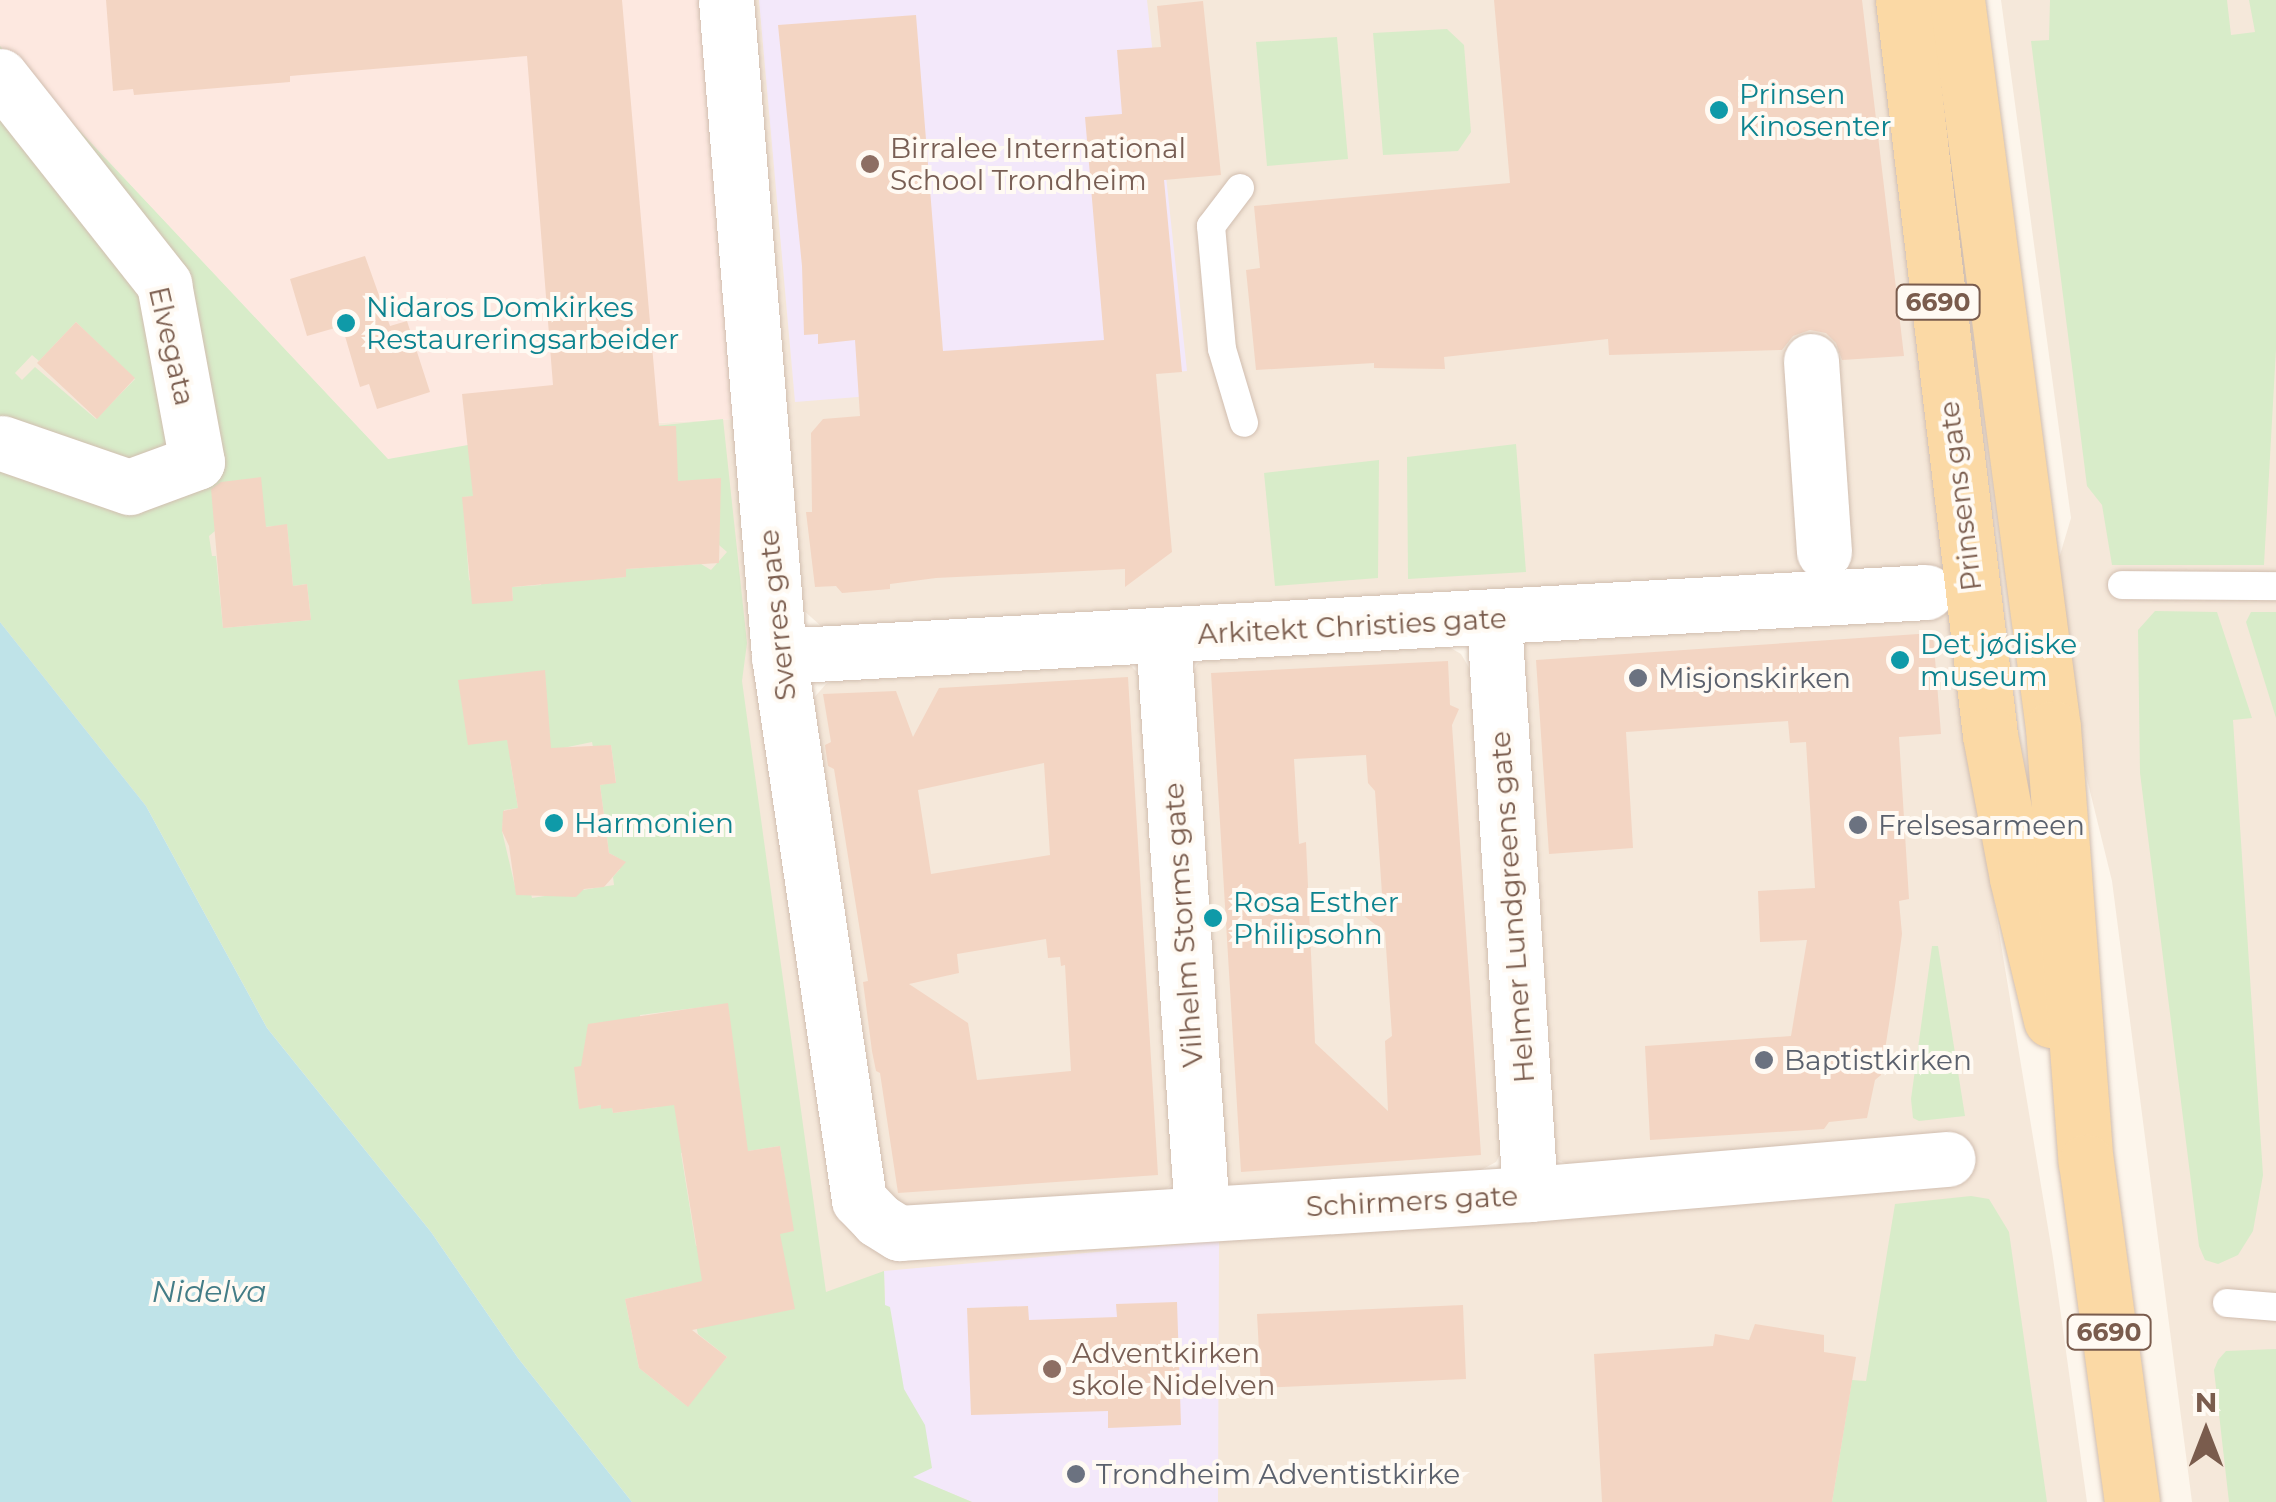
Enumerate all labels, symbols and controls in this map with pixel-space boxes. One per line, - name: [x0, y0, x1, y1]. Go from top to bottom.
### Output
- place label: Prinsen Kinosenter: [1739, 77, 1891, 143]
- marker: Prinsen Kinosenter: [1708, 99, 1730, 121]
- place label: Birralee International School Trondheim: [890, 131, 1186, 197]
- marker: Birralee International School Trondheim: [859, 153, 881, 175]
- road number: 6690: [1896, 282, 1980, 322]
- street label: Elvegata: [142, 283, 202, 409]
- place label: Nidaros Domkirkes Restaureringsarbeider: [366, 290, 679, 356]
- marker: Nidaros Domkirkes Restaureringsarbeider: [335, 312, 357, 334]
- street label: Prinsens gate: [1932, 399, 1988, 593]
- street label: Sverres gate: [751, 528, 803, 702]
- street label: Arkitekt Christies gate: [1197, 601, 1507, 651]
- place label: Det jødiske museum: [1920, 627, 2077, 693]
- marker: Det jødiske museum: [1889, 649, 1911, 671]
- place label: Misjonskirken: [1658, 661, 1851, 695]
- marker: Misjonskirken: [1627, 667, 1649, 689]
- street label: Helmer Lundgreens gate: [1483, 730, 1541, 1084]
- street label: Vilhelm Storms gate: [1156, 782, 1210, 1068]
- place label: Harmonien: [574, 806, 734, 840]
- place label: Frelsesarmeen: [1878, 808, 2085, 842]
- marker: Harmonien: [543, 812, 565, 834]
- marker: Frelsesarmeen: [1847, 814, 1869, 836]
- place label: Rosa Esther Philipsohn: [1233, 885, 1399, 951]
- marker: Rosa Esther Philipsohn: [1202, 907, 1224, 929]
- place label: Baptistkirken: [1784, 1043, 1972, 1077]
- marker: Baptistkirken: [1753, 1049, 1775, 1071]
- street label: Schirmers gate: [1305, 1179, 1519, 1223]
- water label: Nidelva: [151, 1274, 267, 1310]
- road number: 6690: [2066, 1312, 2152, 1352]
- place label: Adventkirken skole Nidelven: [1072, 1336, 1275, 1402]
- marker: Adventkirken skole Nidelven: [1041, 1358, 1063, 1380]
- north arrow: [2156, 1382, 2256, 1482]
- text: N: [2195, 1385, 2217, 1419]
- place label: Trondheim Adventistkirke: [1096, 1457, 1460, 1491]
- marker: Trondheim Adventistkirke: [1065, 1463, 1087, 1485]

